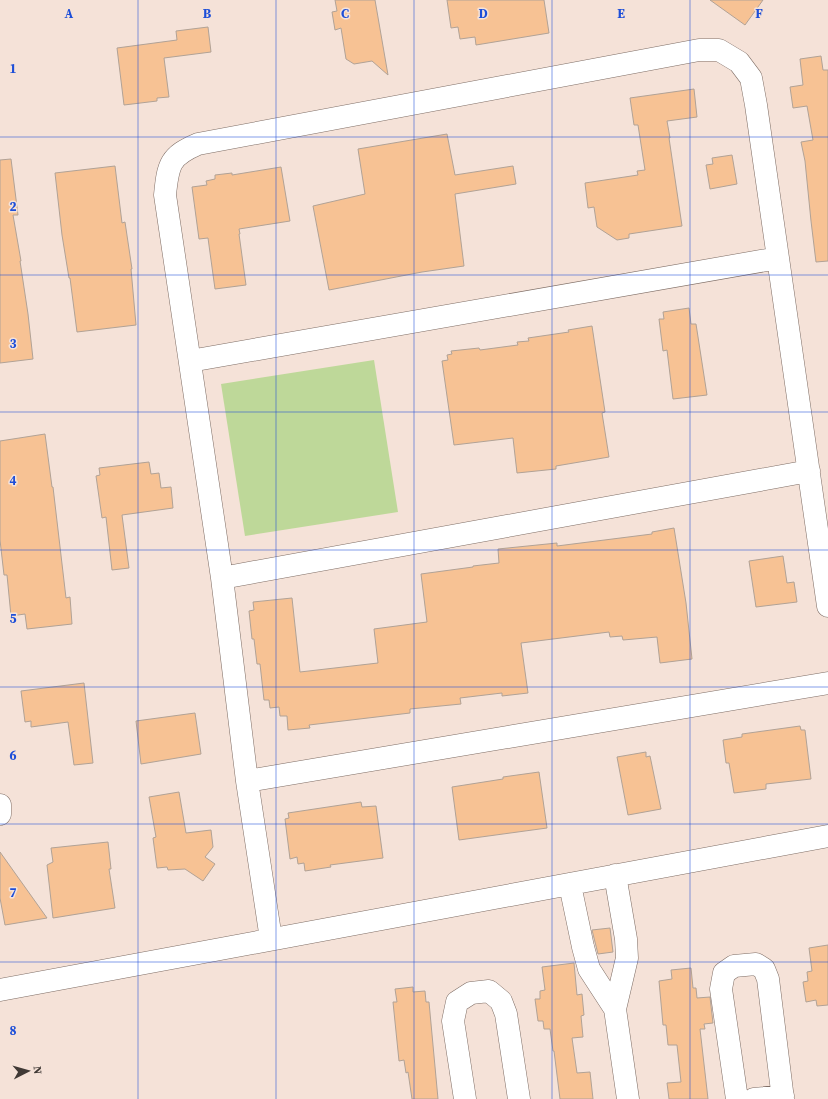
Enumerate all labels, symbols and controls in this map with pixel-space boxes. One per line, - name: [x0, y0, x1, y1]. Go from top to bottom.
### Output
- text: A: [65, 5, 74, 22]
- text: B: [203, 5, 212, 22]
- text: C: [341, 5, 349, 22]
- text: D: [478, 5, 488, 22]
- text: E: [617, 5, 625, 22]
- text: F: [755, 5, 763, 22]
- text: 1: [9, 60, 17, 77]
- text: 2: [9, 198, 17, 215]
- text: 3: [9, 335, 17, 352]
- text: 4: [9, 472, 17, 489]
- text: 5: [9, 610, 17, 627]
- text: 6: [9, 747, 17, 764]
- text: 7: [9, 884, 17, 901]
- text: 8: [9, 1022, 17, 1039]
- north arrow: [8, 1051, 48, 1091]
- text: N: [30, 1065, 45, 1075]

